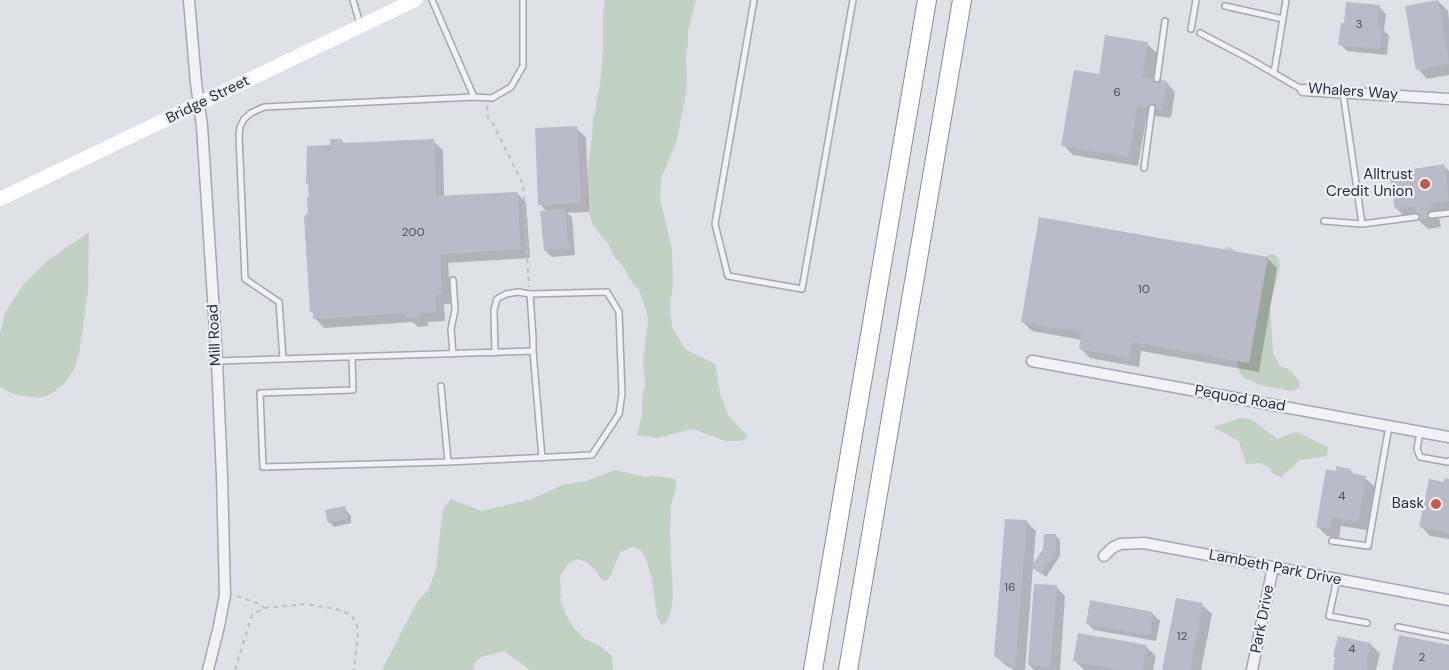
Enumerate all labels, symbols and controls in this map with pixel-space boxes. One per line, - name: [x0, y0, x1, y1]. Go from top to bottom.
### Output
- house number: 3: [1355, 18, 1363, 32]
- street label: Bridge Street: [163, 72, 253, 128]
- street label: Whalers Way: [1307, 80, 1399, 104]
- house number: 6: [1113, 86, 1121, 100]
- place label: Alltrust Credit Union: [1326, 166, 1413, 201]
- marker: Alltrust Credit Union: [1418, 177, 1432, 191]
- house number: 200: [401, 226, 425, 240]
- house number: 10: [1138, 283, 1150, 297]
- street label: Mill Road: [204, 304, 226, 366]
- street label: Pequod Road: [1193, 382, 1287, 416]
- house number: 4: [1338, 490, 1346, 504]
- place label: Bask: [1392, 495, 1424, 513]
- marker: Bask: [1429, 497, 1443, 511]
- street label: Lambeth Park Drive: [1207, 546, 1343, 590]
- house number: 16: [1004, 581, 1016, 595]
- street label: Park Drive: [1248, 583, 1278, 655]
- house number: 12: [1177, 630, 1187, 644]
- house number: 4: [1348, 643, 1356, 657]
- house number: 2: [1419, 651, 1425, 665]

